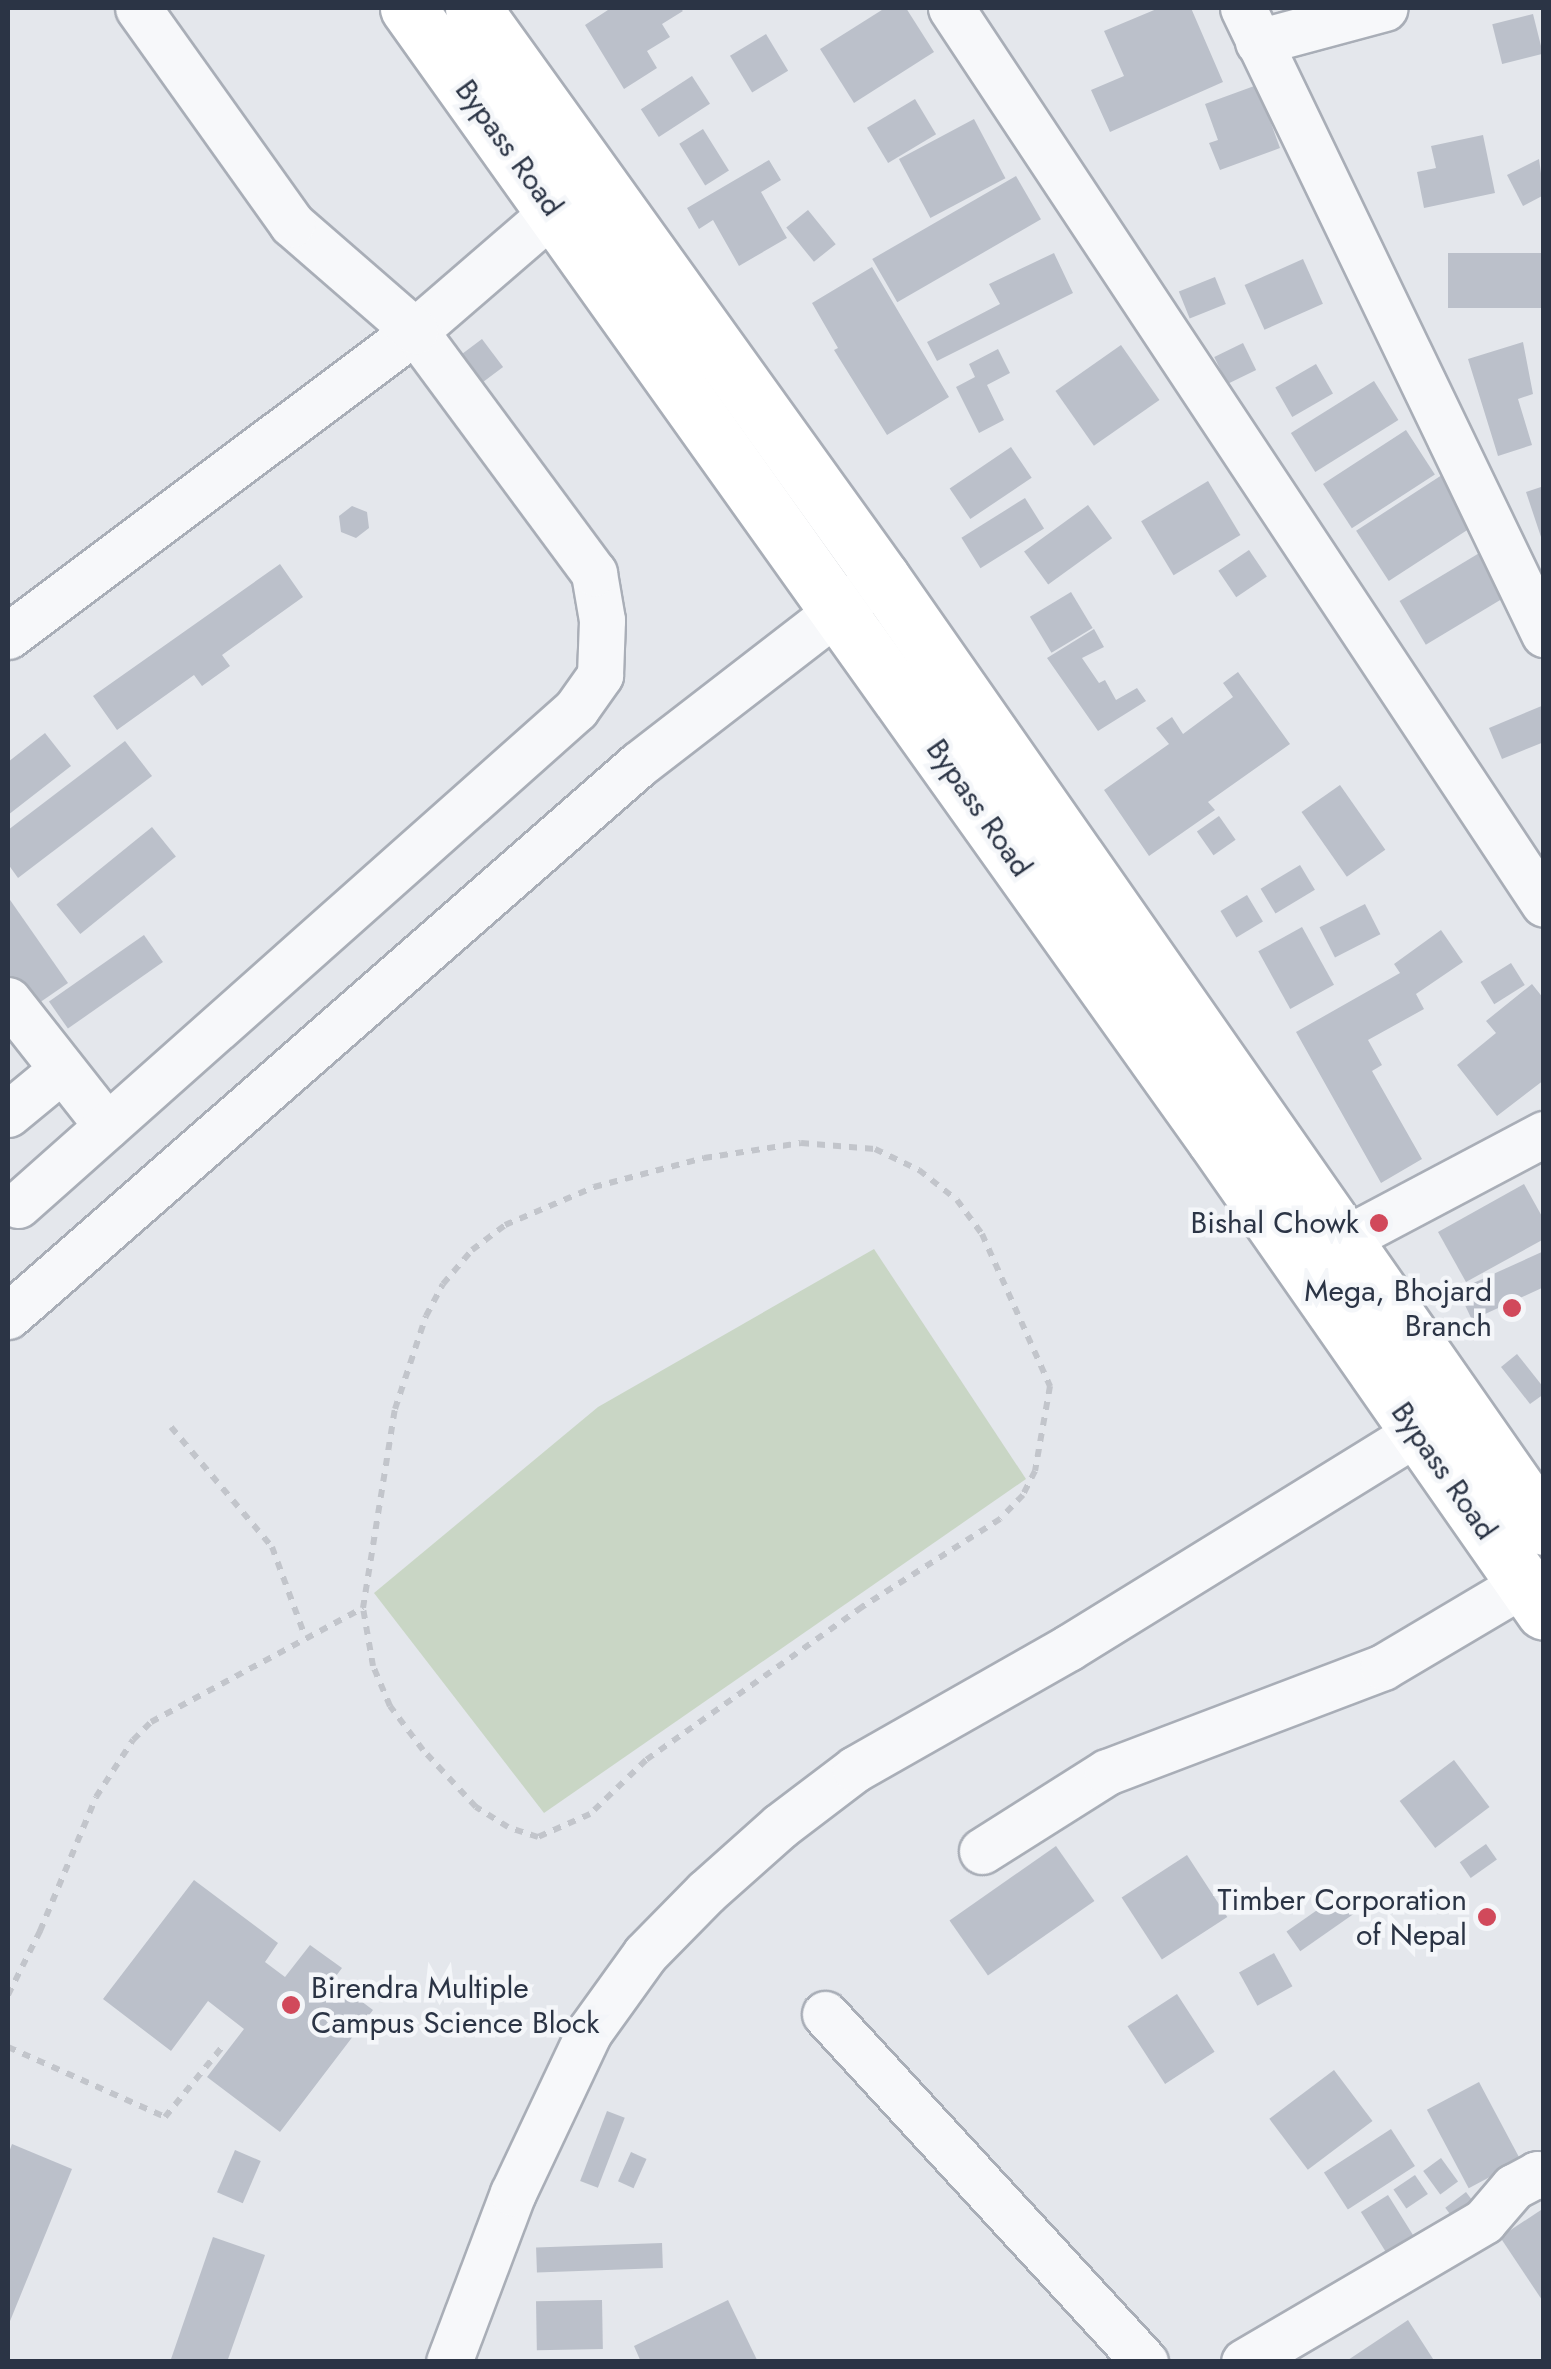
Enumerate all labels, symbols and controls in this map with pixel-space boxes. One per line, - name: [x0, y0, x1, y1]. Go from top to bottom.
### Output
- street label: Bypass Road: [448, 73, 570, 223]
- street label: Bypass Road: [919, 732, 1039, 884]
- place label: Bishal Chowk: [1190, 1205, 1359, 1241]
- marker: Bishal Chowk: [1368, 1212, 1390, 1234]
- place label: Mega, Bhojard Branch: [1304, 1273, 1492, 1344]
- marker: Mega, Bhojard Branch: [1501, 1297, 1523, 1319]
- street label: Bypass Road: [1384, 1395, 1504, 1547]
- place label: Timber Corporation of Nepal: [1217, 1882, 1467, 1952]
- marker: Timber Corporation of Nepal: [1476, 1906, 1498, 1928]
- place label: Birendra Multiple Campus Science Block: [311, 1970, 599, 2040]
- marker: Birendra Multiple Campus Science Block: [280, 1994, 302, 2016]

